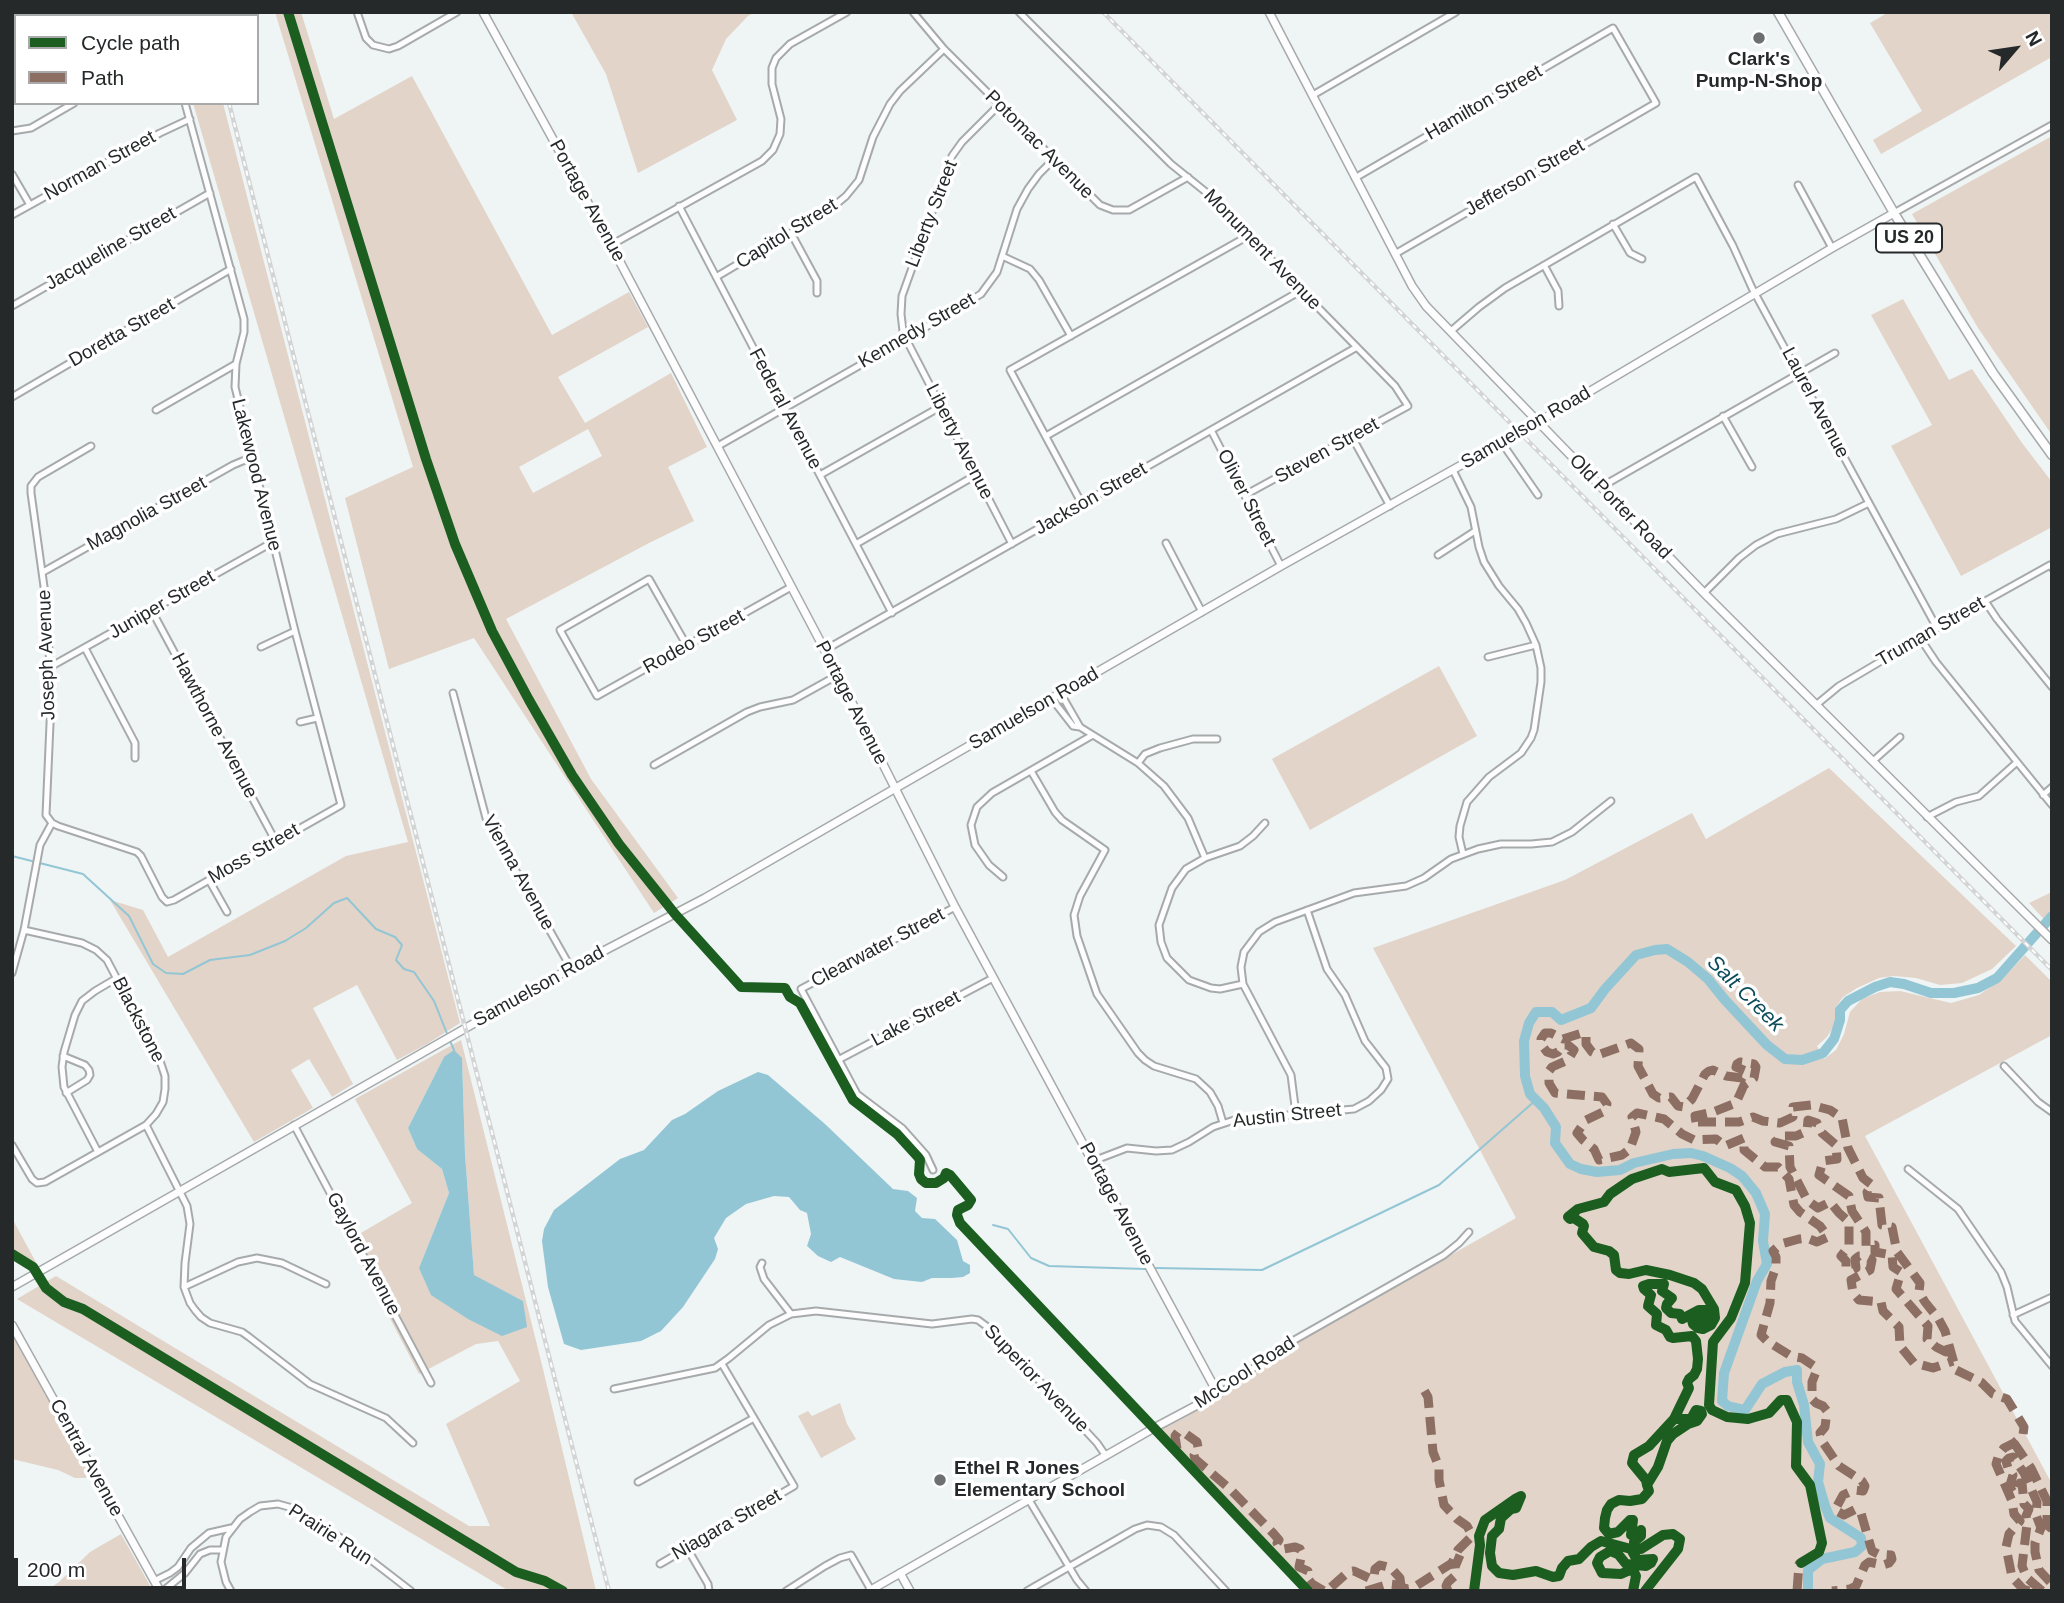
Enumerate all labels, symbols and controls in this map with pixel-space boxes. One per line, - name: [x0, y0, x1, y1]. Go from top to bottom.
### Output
- legend: [14, 14, 259, 105]
- north arrow: [1980, 14, 2050, 84]
- text: N: [2021, 27, 2046, 50]
- marker: Clark's Pump-N-Shop: [1751, 30, 1767, 46]
- text: Cycle path: [81, 31, 180, 54]
- place label: Clark's Pump-N-Shop: [1696, 49, 1822, 93]
- street label: Hamilton Street: [1422, 60, 1546, 146]
- text: Path: [81, 66, 124, 89]
- street label: Potomac Avenue: [980, 86, 1098, 204]
- street label: Norman Street: [40, 126, 160, 206]
- street label: Jefferson Street: [1461, 135, 1589, 221]
- street label: Portage Avenue: [544, 136, 630, 266]
- street label: Liberty Street: [901, 157, 963, 271]
- street label: Monument Avenue: [1199, 185, 1325, 315]
- street label: Capitol Street: [732, 194, 842, 274]
- street label: Jacqueline Street: [42, 202, 180, 296]
- road number: US 20: [1876, 224, 1942, 252]
- street label: Kennedy Street: [855, 288, 979, 374]
- street label: Doretta Street: [65, 294, 179, 372]
- street label: Laurel Avenue: [1776, 344, 1854, 462]
- street label: Federal Avenue: [744, 345, 826, 473]
- street label: Liberty Avenue: [920, 381, 998, 503]
- street label: Samuelson Road: [1457, 382, 1595, 474]
- street label: Lakewood Avenue: [226, 397, 286, 553]
- street label: Steven Street: [1271, 413, 1383, 489]
- street label: Oliver Street: [1212, 446, 1280, 550]
- street label: Old Porter Road: [1564, 450, 1676, 564]
- street label: Jackson Street: [1031, 458, 1151, 540]
- street label: Magnolia Street: [83, 472, 211, 556]
- street label: Juniper Street: [105, 566, 219, 644]
- street label: Joseph Avenue: [33, 589, 61, 721]
- street label: Truman Street: [1873, 592, 1989, 672]
- street label: Rodeo Street: [640, 605, 748, 679]
- street label: Portage Avenue: [810, 637, 892, 769]
- street label: Hawthorne Avenue: [166, 649, 262, 803]
- street label: Samuelson Road: [965, 663, 1103, 755]
- street label: Vienna Avenue: [477, 811, 559, 935]
- street label: Moss Street: [204, 819, 304, 889]
- street label: Clearwater Street: [807, 903, 949, 993]
- street label: Samuelson Road: [470, 942, 608, 1032]
- water label: Salt Creek: [1701, 950, 1789, 1038]
- street label: Blackstone: [107, 973, 169, 1067]
- street label: Lake Street: [868, 986, 964, 1052]
- street label: Austin Street: [1232, 1099, 1342, 1133]
- street label: Portage Avenue: [1074, 1139, 1158, 1269]
- street label: Gaylord Avenue: [321, 1189, 405, 1319]
- street label: Superior Avenue: [979, 1320, 1093, 1438]
- street label: McCool Road: [1191, 1332, 1299, 1414]
- street label: Central Avenue: [44, 1395, 128, 1521]
- place label: Ethel R Jones Elementary School: [954, 1458, 1125, 1502]
- marker: Ethel R Jones Elementary School: [932, 1472, 948, 1488]
- street label: Niagara Street: [668, 1485, 786, 1565]
- street label: Prairie Run: [284, 1500, 376, 1570]
- scale bar: [18, 1544, 189, 1588]
- text: 200 m: [27, 1558, 85, 1581]

